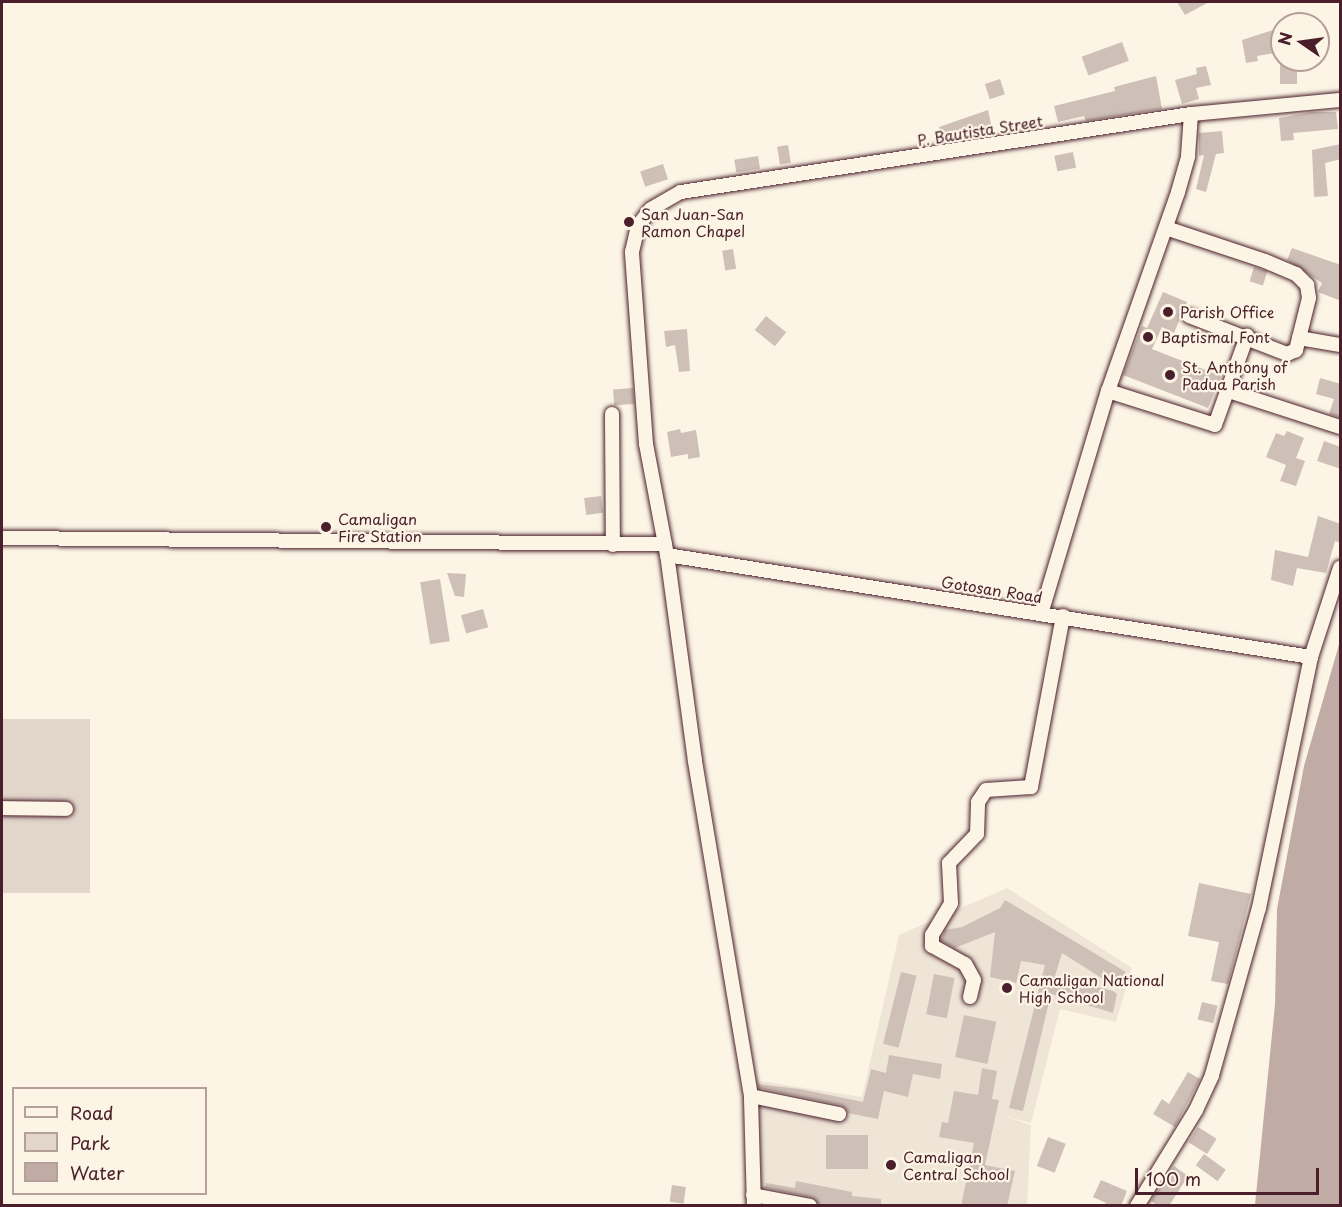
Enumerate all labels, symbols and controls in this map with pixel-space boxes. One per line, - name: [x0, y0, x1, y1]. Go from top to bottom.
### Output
- north arrow: [1270, 12, 1330, 72]
- text: N: [1271, 30, 1298, 47]
- street label: P. Bautista Street: [915, 111, 1045, 149]
- place label: San Juan-San Ramon Chapel: [641, 204, 745, 239]
- marker: San Juan-San Ramon Chapel: [622, 215, 636, 229]
- place label: Parish Office: [1180, 303, 1273, 321]
- marker: Parish Office: [1161, 305, 1175, 319]
- place label: Baptismal Font: [1160, 328, 1270, 346]
- marker: Baptismal Font: [1141, 330, 1155, 344]
- place label: St. Anthony of Padua Parish: [1182, 357, 1288, 392]
- marker: St. Anthony of Padua Parish: [1163, 368, 1177, 382]
- place label: Camaligan Fire Station: [338, 509, 422, 544]
- marker: Camaligan Fire Station: [319, 520, 333, 534]
- street label: Gotosan Road: [940, 572, 1044, 606]
- place label: Camaligan National High School: [1019, 970, 1164, 1005]
- marker: Camaligan National High School: [1000, 981, 1014, 995]
- legend: [12, 1087, 207, 1195]
- text: Road: [70, 1099, 114, 1126]
- text: Park: [70, 1129, 110, 1156]
- place label: Camaligan Central School: [903, 1147, 1009, 1182]
- scale bar: [1138, 1156, 1322, 1194]
- marker: Camaligan Central School: [884, 1158, 898, 1172]
- text: Water: [70, 1159, 124, 1186]
- text: 100 m: [1146, 1165, 1201, 1192]

